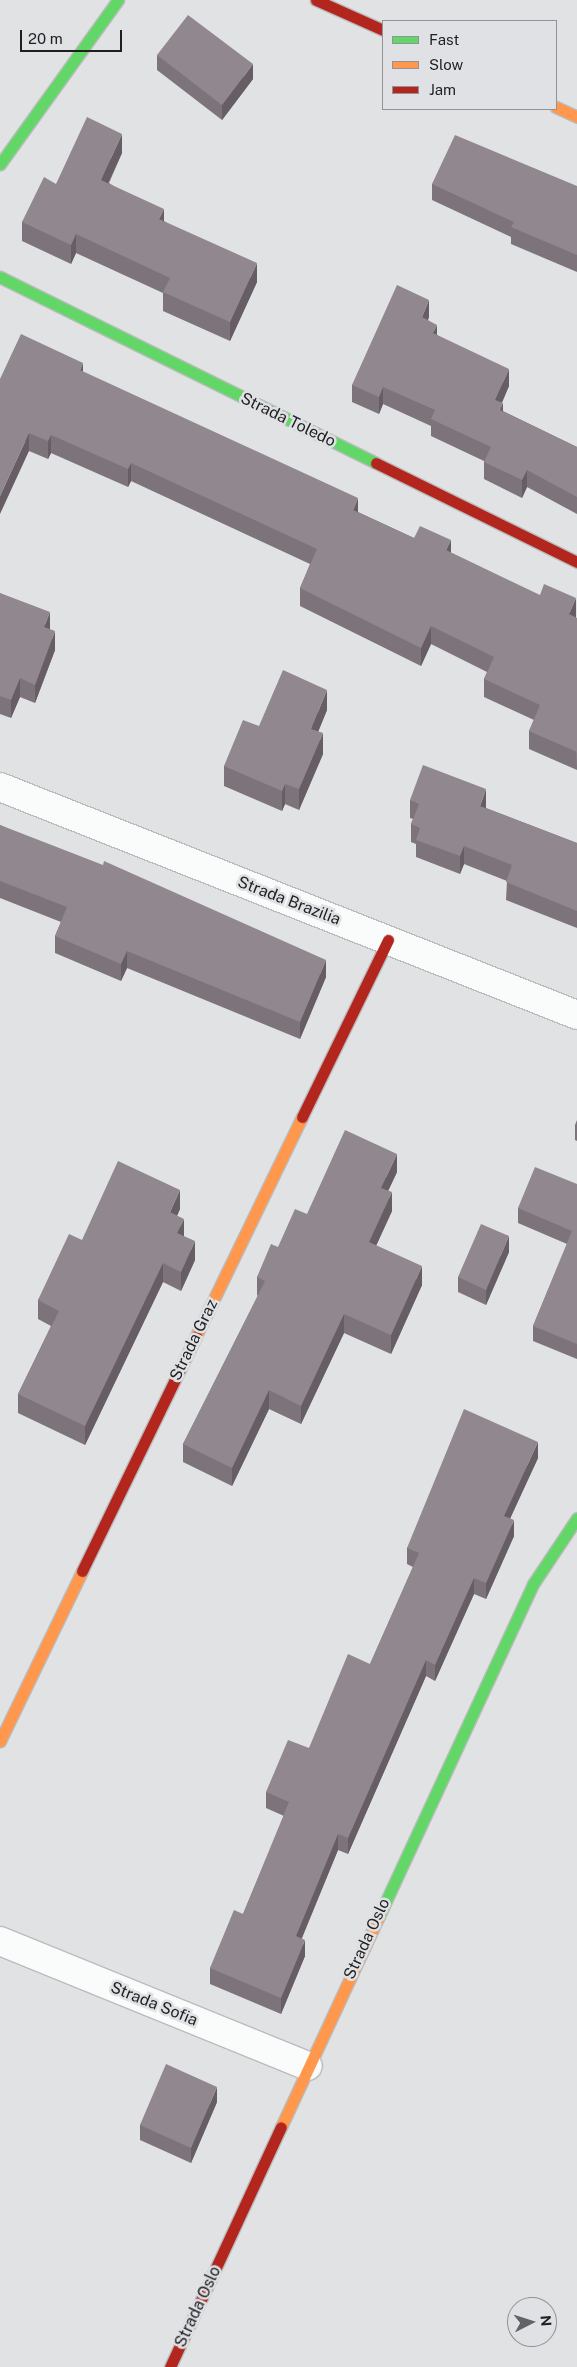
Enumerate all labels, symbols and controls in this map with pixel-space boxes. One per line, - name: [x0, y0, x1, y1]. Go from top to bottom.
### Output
- scale bar: [22, 20, 125, 52]
- legend: [382, 20, 557, 110]
- text: 20 m: [28, 30, 63, 47]
- text: Fast: [429, 31, 459, 48]
- text: Slow: [429, 56, 463, 73]
- text: Jam: [429, 81, 456, 98]
- street label: Strada Toledo: [237, 389, 339, 451]
- street label: Strada Brazilia: [235, 873, 343, 929]
- street label: Strada Graz: [166, 1296, 222, 1384]
- street label: Strada Oslo: [340, 1896, 394, 1982]
- street label: Strada Sofia: [108, 1978, 200, 2030]
- street label: Strada Oslo: [171, 2264, 225, 2350]
- north arrow: [507, 2297, 557, 2347]
- text: N: [537, 2315, 554, 2327]

